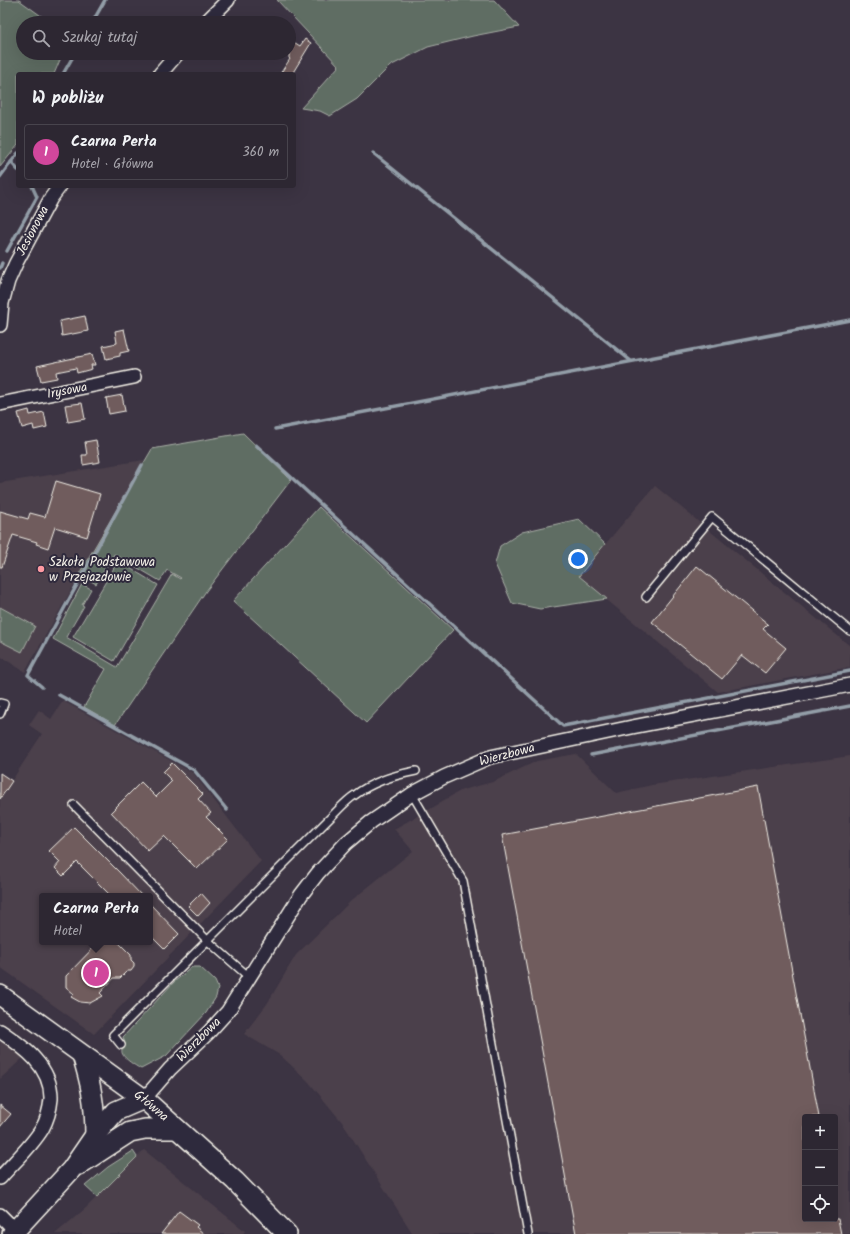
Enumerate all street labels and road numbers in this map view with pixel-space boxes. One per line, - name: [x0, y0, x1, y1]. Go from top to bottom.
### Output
- street label: Jesionowa: [11, 202, 55, 260]
- street label: Irysowa: [45, 377, 89, 405]
- street label: Wierzbowa: [477, 738, 537, 772]
- street label: Wierzbowa: [172, 1013, 226, 1067]
- street label: Główna: [129, 1085, 173, 1127]

